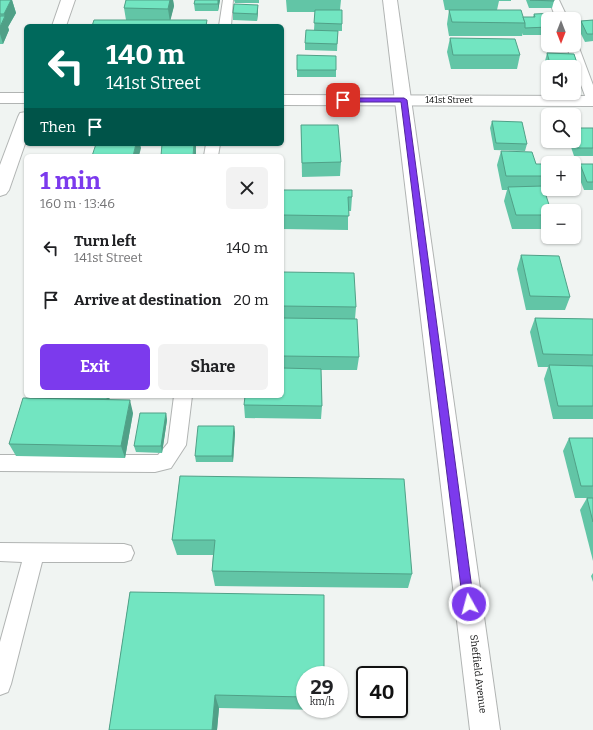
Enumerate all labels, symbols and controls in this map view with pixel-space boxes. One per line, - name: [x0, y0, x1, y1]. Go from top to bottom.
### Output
- north arrow: [541, 12, 581, 52]
- map controls: [541, 12, 581, 244]
- text: 140 m: [106, 38, 185, 71]
- icon: left: [40, 40, 92, 92]
- button: sound: [541, 60, 581, 100]
- text: 141st Street: [106, 72, 201, 94]
- pin: [326, 83, 360, 117]
- icon: arrive: [332, 89, 354, 111]
- street label: 141st Street: [425, 95, 473, 105]
- button: search: [541, 108, 581, 148]
- icon: arrive: [84, 116, 106, 138]
- text: Then: [40, 118, 76, 136]
- button: +: [541, 156, 581, 196]
- text: 1 min: [40, 167, 101, 195]
- button: close: [226, 167, 268, 209]
- text: 160 m · 13:46: [40, 196, 115, 211]
- button: −: [541, 204, 581, 244]
- text: Turn left: [74, 232, 136, 250]
- icon: left: [40, 237, 62, 259]
- text: 140 m: [226, 239, 268, 257]
- text: 141st Street: [74, 250, 142, 265]
- icon: arrive: [40, 289, 62, 311]
- text: Arrive at destination: [74, 291, 221, 309]
- text: 20 m: [233, 291, 268, 309]
- button: Exit: [40, 344, 150, 390]
- button: Share: [158, 344, 268, 390]
- position arrow: [448, 583, 490, 625]
- street label: Sheffield Avenue: [467, 634, 489, 714]
- speed limit sign: 40: [356, 666, 408, 718]
- text: 29: [310, 675, 334, 699]
- text: km/h: [310, 696, 334, 708]

